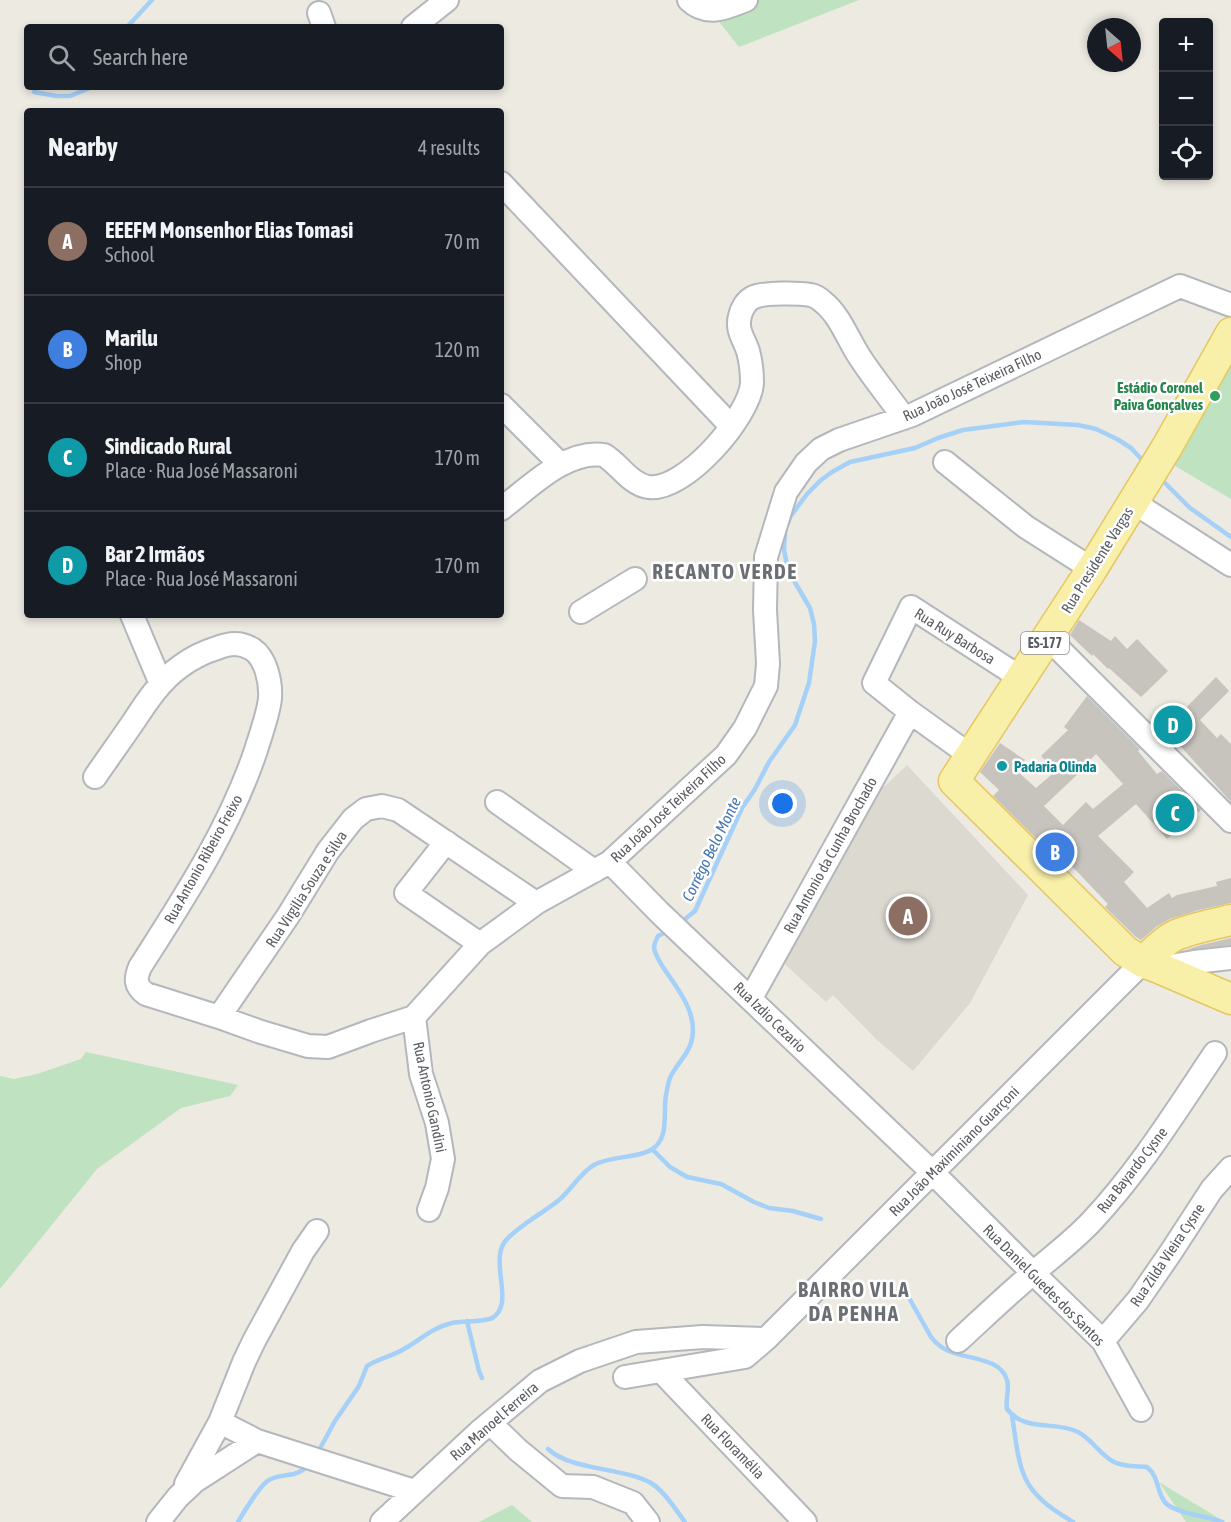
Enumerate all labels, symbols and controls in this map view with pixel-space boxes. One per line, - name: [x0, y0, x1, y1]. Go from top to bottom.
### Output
- north arrow: [1087, 18, 1141, 72]
- map controls: [1159, 18, 1213, 180]
- button: +: [1159, 18, 1213, 72]
- search box: [24, 24, 504, 90]
- icon: search: [45, 41, 78, 74]
- text: Search here: [93, 44, 188, 70]
- button: −: [1159, 72, 1213, 126]
- button: locate: [1159, 126, 1213, 180]
- text: Nearby: [48, 132, 118, 162]
- text: 4 results: [418, 136, 480, 159]
- text: EEEFM Monsenhor Elias Tomasi: [105, 217, 353, 243]
- text: A: [63, 230, 72, 253]
- text: 70 m: [444, 230, 480, 253]
- text: School: [105, 243, 155, 266]
- text: Marilu: [105, 325, 158, 351]
- text: B: [63, 338, 72, 361]
- text: 120 m: [435, 338, 480, 361]
- street label: Rua João José Teixeira Filho: [900, 345, 1044, 425]
- text: Shop: [105, 351, 142, 374]
- place label: Estádio Coronel Paiva Gonçalves: [1114, 379, 1204, 413]
- marker: Estádio Coronel Paiva Gonçalves: [1208, 389, 1222, 403]
- text: Sindicado Rural: [105, 433, 231, 459]
- text: C: [63, 446, 72, 469]
- text: 170 m: [435, 446, 480, 469]
- text: Place · Rua José Massaroni: [105, 459, 298, 482]
- street label: Rua Presidente Vargas: [1058, 504, 1136, 616]
- text: Bar 2 Irmãos: [105, 541, 205, 567]
- text: D: [62, 554, 73, 577]
- text: 170 m: [435, 554, 480, 577]
- district label: RECANTO VERDE: [652, 559, 798, 583]
- text: Place · Rua José Massaroni: [105, 567, 298, 590]
- street label: Rua Ruy Barbosa: [912, 604, 998, 668]
- road number: ES-177: [1021, 632, 1069, 654]
- pin: D: [1154, 702, 1192, 748]
- street label: Rua João José Teixeira Filho: [607, 750, 729, 866]
- place label: Padaria Olinda: [1014, 758, 1097, 775]
- marker: Padaria Olinda: [995, 759, 1009, 773]
- street label: Rua Antonio da Cunha Brochado: [780, 774, 880, 936]
- your location: [768, 789, 797, 818]
- pin: C: [1156, 790, 1194, 836]
- street label: Rua Antonio Ribeiro Freixo: [160, 792, 246, 926]
- water label: Corrégo Belo Monte: [678, 794, 745, 905]
- street label: Rua Virgilia Souza e Silva: [262, 828, 350, 950]
- pin: B: [1036, 830, 1074, 874]
- pin: A: [888, 894, 928, 938]
- street label: Rua Izdio Cezario: [731, 978, 809, 1056]
- street label: Rua Antonio Gandini: [410, 1040, 450, 1154]
- street label: Rua João Maximiniano Guarçoni: [886, 1083, 1022, 1219]
- street label: Rua Bayardo Cysne: [1093, 1124, 1171, 1216]
- street label: Rua Zilda Vieira Cysne: [1126, 1200, 1208, 1310]
- street label: Rua Daniel Guedes dos Santos: [980, 1221, 1108, 1349]
- district label: BAIRRO VILA DA PENHA: [798, 1277, 910, 1325]
- street label: Rua Manoel Ferreira: [447, 1378, 541, 1464]
- street label: Rua Floramélia: [698, 1410, 768, 1482]

